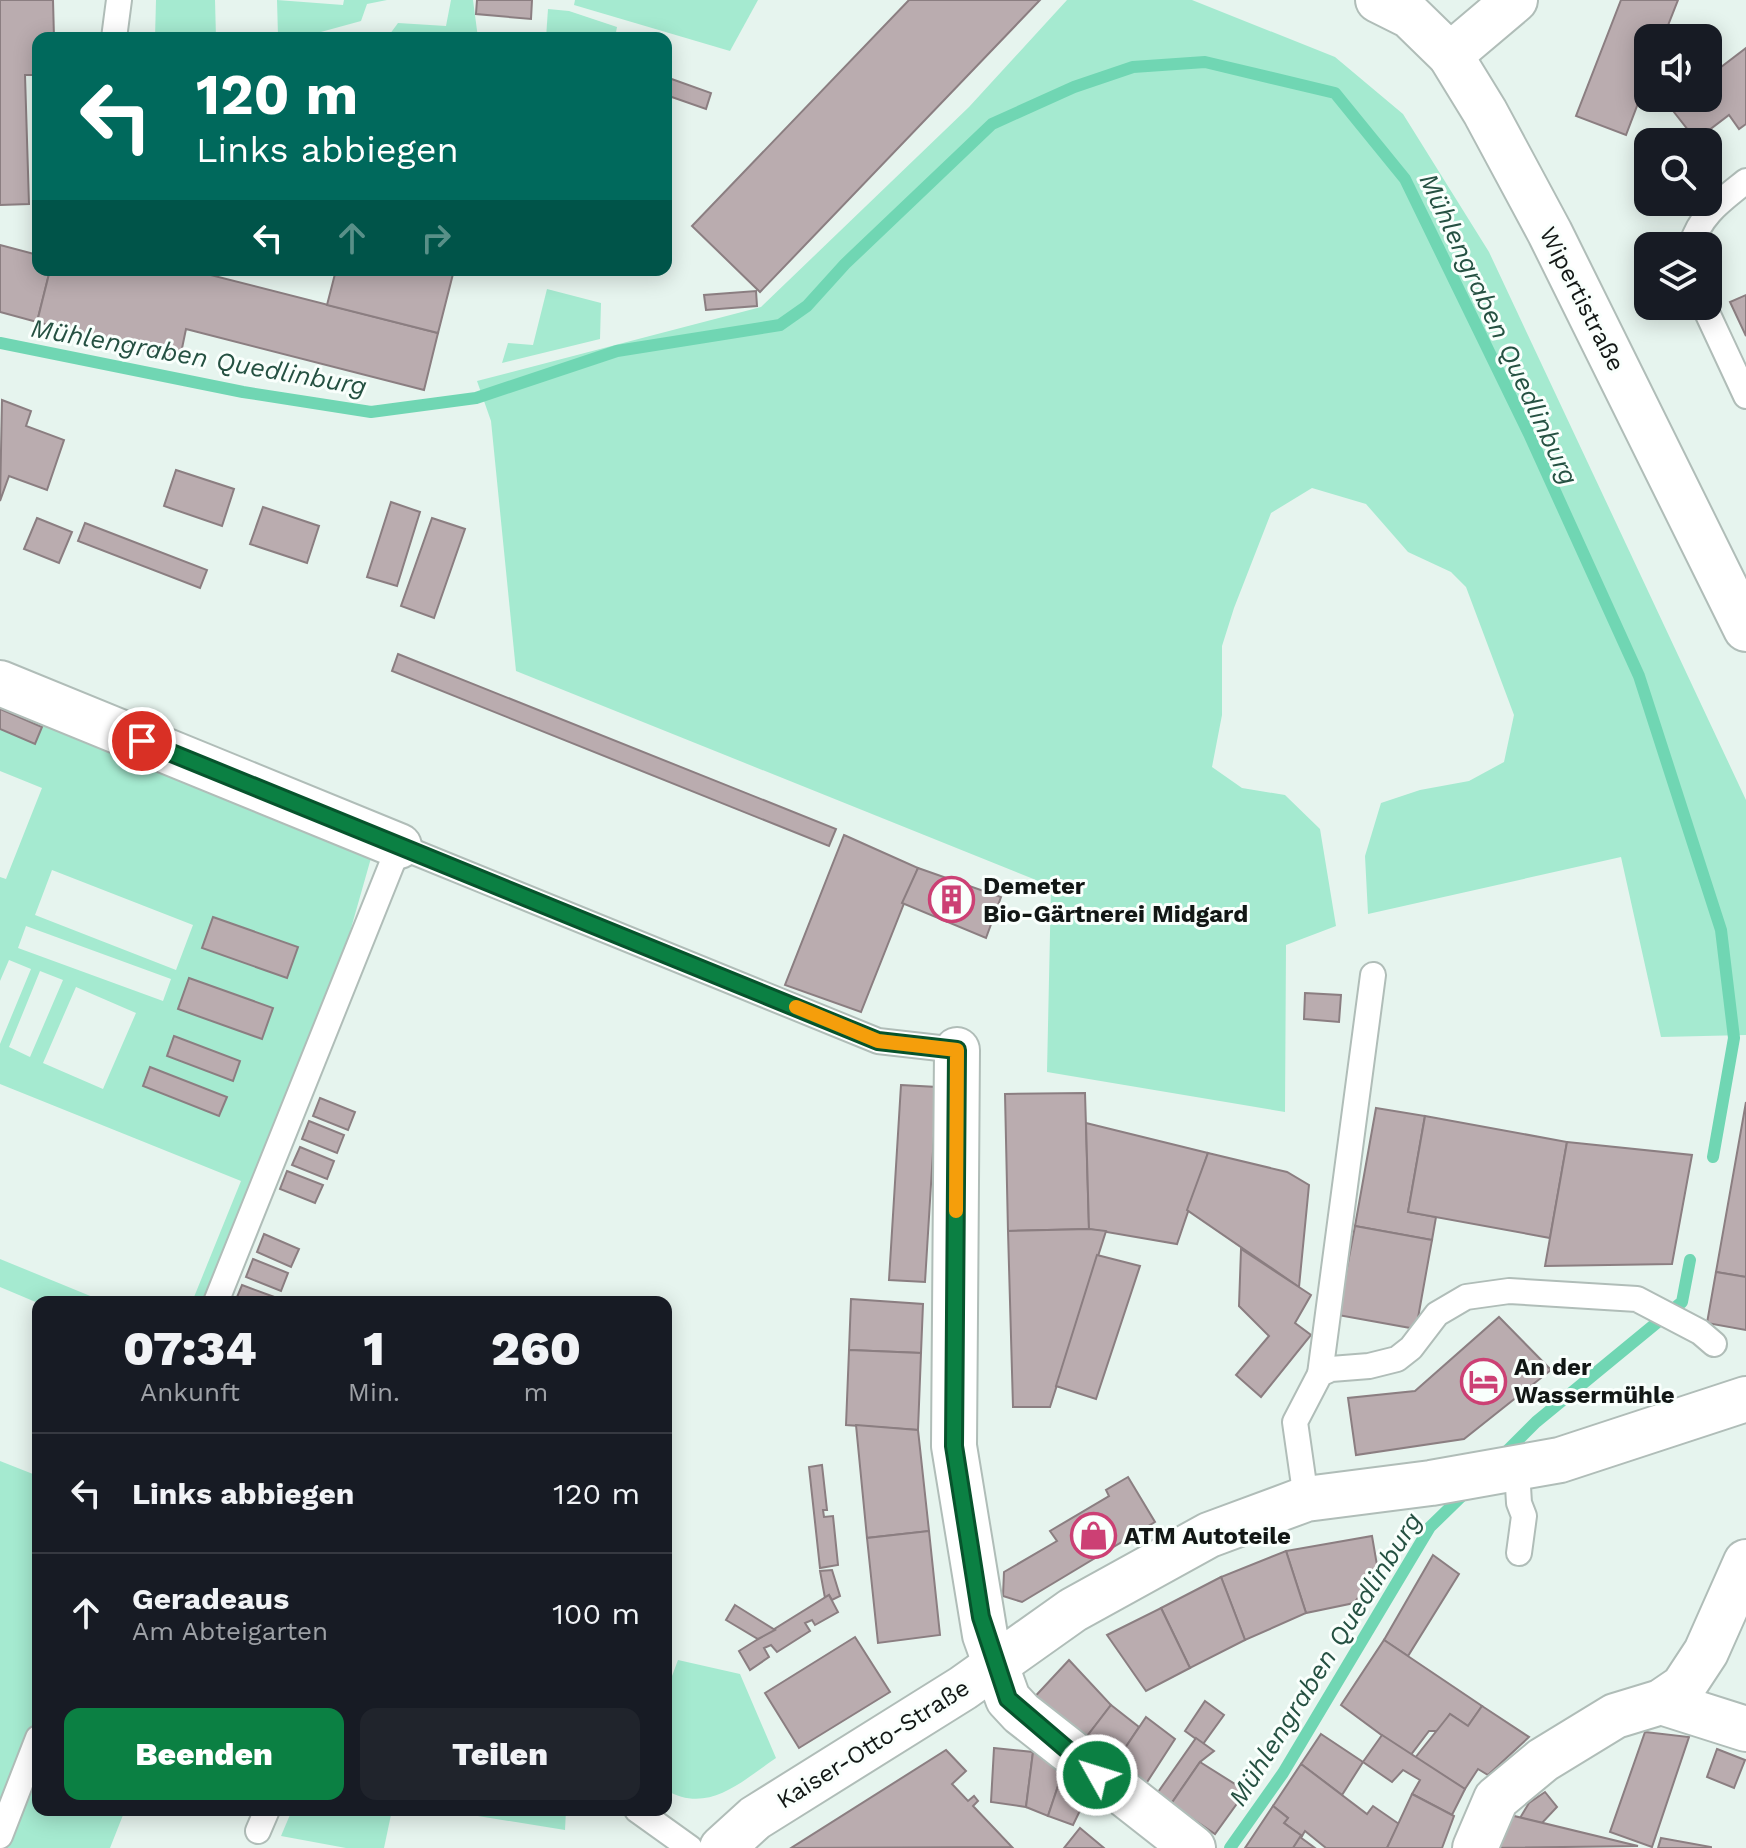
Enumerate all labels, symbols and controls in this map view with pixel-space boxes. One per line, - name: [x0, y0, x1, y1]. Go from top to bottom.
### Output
- map controls: [1634, 24, 1722, 320]
- button: sound: [1634, 24, 1722, 112]
- text: 120 m: [196, 62, 358, 128]
- icon: left: [64, 64, 168, 168]
- button: search: [1634, 128, 1722, 216]
- text: Links abbiegen: [196, 129, 459, 171]
- water label: Mühlengraben Quedlinburg: [1413, 168, 1585, 490]
- icon: left: [246, 216, 290, 260]
- icon: ahead: [330, 216, 374, 260]
- icon: right: [414, 216, 458, 260]
- street label: Wipertistraße: [1534, 222, 1630, 376]
- button: layers: [1634, 232, 1722, 320]
- water label: Mühlengraben Quedlinburg: [29, 313, 369, 401]
- pin: [108, 707, 176, 775]
- icon: arrive: [120, 719, 164, 763]
- place label: Demeter Bio-Gärtnerei Midgard: [983, 872, 1248, 928]
- building icon: Demeter Bio-Gärtnerei Midgard: [928, 876, 976, 924]
- text: 07:34: [123, 1320, 257, 1377]
- text: 1: [363, 1320, 385, 1377]
- text: 260: [491, 1320, 581, 1377]
- place label: An der Wassermühle: [1514, 1353, 1675, 1409]
- hotel icon: An der Wassermühle: [1459, 1357, 1507, 1405]
- text: Ankunft: [140, 1377, 240, 1407]
- text: Min.: [348, 1377, 400, 1407]
- text: m: [524, 1377, 548, 1407]
- icon: left: [64, 1471, 108, 1515]
- text: Links abbiegen: [132, 1476, 354, 1511]
- text: 120 m: [553, 1476, 640, 1511]
- water label: Mühlengraben Quedlinburg: [1222, 1507, 1428, 1811]
- shop icon: ATM Autoteile: [1069, 1512, 1117, 1560]
- place label: ATM Autoteile: [1124, 1522, 1291, 1550]
- text: Geradeaus: [132, 1581, 289, 1616]
- icon: ahead: [64, 1591, 108, 1635]
- text: 100 m: [552, 1596, 640, 1631]
- text: Am Abteigarten: [132, 1616, 328, 1646]
- street label: Kaiser-Otto-Straße: [771, 1673, 975, 1815]
- button: Beenden: [64, 1708, 344, 1800]
- button: Teilen: [360, 1708, 640, 1800]
- position arrow: [1055, 1733, 1139, 1817]

